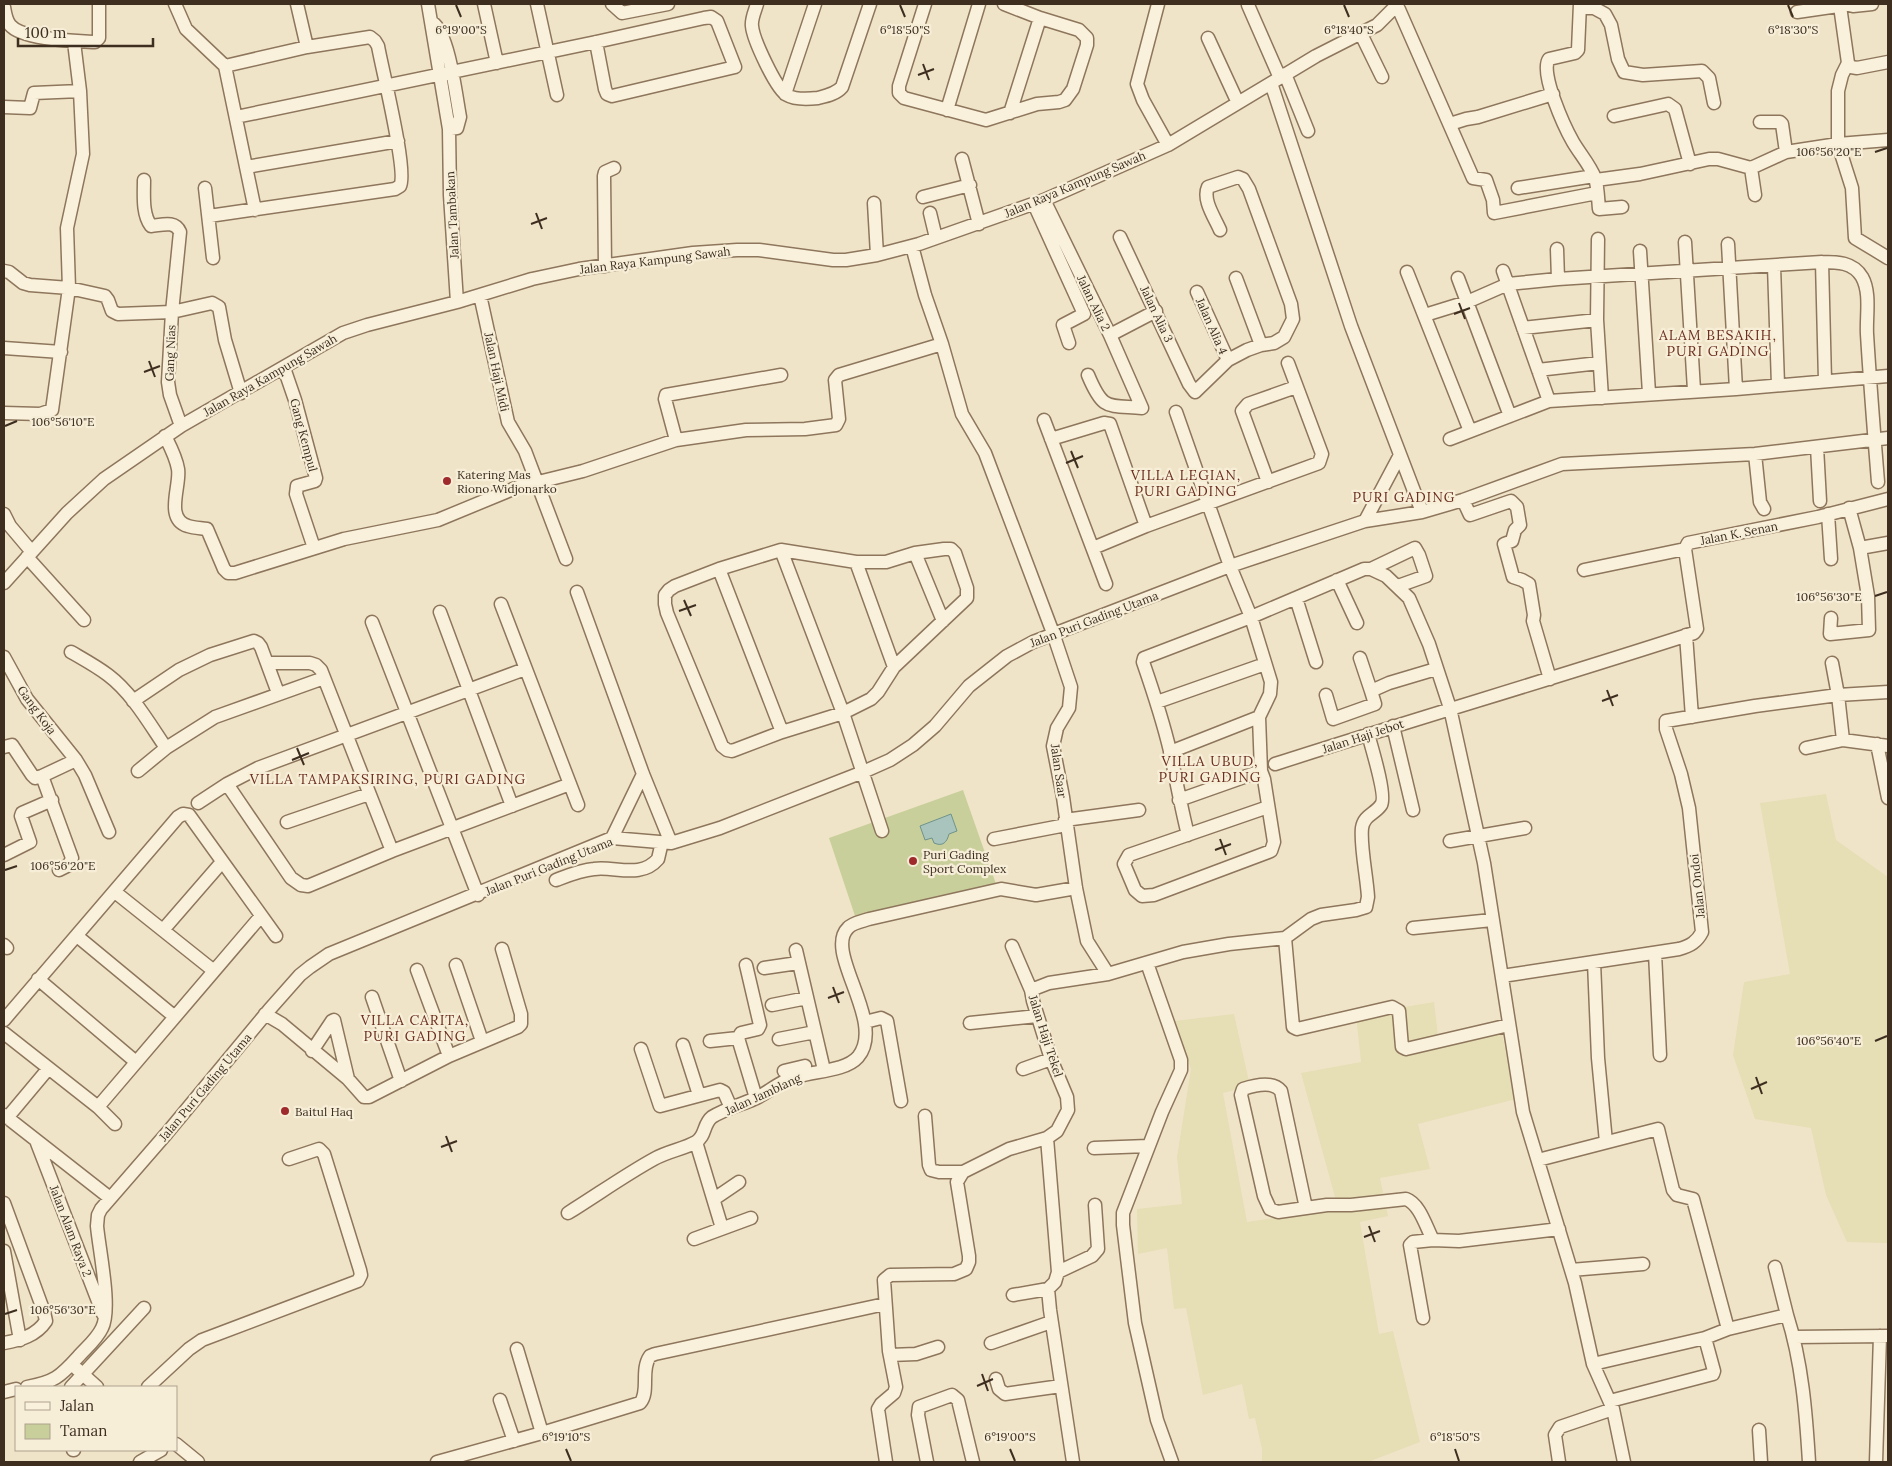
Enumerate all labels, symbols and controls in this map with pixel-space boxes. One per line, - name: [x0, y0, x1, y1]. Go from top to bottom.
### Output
- scale bar: [18, 15, 152, 47]
- text: 6°19'00"S: [435, 22, 487, 37]
- text: 6°18'50"S: [880, 22, 930, 37]
- text: 6°18'40"S: [1324, 22, 1374, 37]
- text: 6°18'30"S: [1768, 22, 1818, 37]
- text: 100 m: [25, 23, 66, 42]
- text: 106°56'20"E: [1796, 144, 1862, 159]
- street label: Jalan Raya Kampung Sawah: [1001, 147, 1148, 221]
- street label: Jalan Tambakan: [442, 171, 462, 260]
- street label: Jalan Raya Kampung Sawah: [578, 243, 731, 277]
- street label: Jalan Alia 2: [1074, 272, 1114, 333]
- street label: Jalan Alia 3: [1137, 282, 1177, 345]
- street label: Jalan Alia 4: [1192, 294, 1231, 357]
- street label: Gang Nias: [162, 324, 178, 382]
- district label: ALAM BESAKIH, PURI GADING: [1658, 326, 1777, 360]
- street label: Jalan Haji Midi: [481, 330, 513, 413]
- street label: Jalan Raya Kampung Sawah: [200, 331, 340, 420]
- street label: Gang Kempul: [287, 397, 321, 473]
- text: 106°56'10"E: [31, 414, 95, 429]
- district label: VILLA LEGIAN, PURI GADING: [1130, 466, 1241, 500]
- place label: Katering Mas Riono Widjonarko: [457, 467, 557, 496]
- marker: Katering Mas Riono Widjonarko: [441, 475, 453, 487]
- district label: PURI GADING: [1353, 488, 1455, 506]
- street label: Jalan K. Senan: [1698, 518, 1779, 548]
- street label: Jalan Puri Gading Utama: [1027, 588, 1160, 651]
- text: 106°56'30"E: [1796, 589, 1862, 604]
- street label: Gang Koja: [14, 683, 60, 737]
- street label: Jalan Haji Jebot: [1319, 716, 1406, 757]
- street label: Jalan Saar: [1048, 742, 1070, 800]
- district label: VILLA UBUD, PURI GADING: [1159, 752, 1261, 786]
- district label: VILLA TAMPAKSIRING, PURI GADING: [249, 770, 526, 788]
- street label: Jalan Puri Gading Utama: [482, 834, 615, 899]
- place label: Puri Gading Sport Complex: [923, 847, 1007, 876]
- street label: Jalan Ondoi: [1686, 853, 1708, 920]
- marker: Puri Gading Sport Complex: [907, 855, 919, 867]
- text: 106°56'20"E: [30, 858, 96, 873]
- street label: Jalan Haji Tekel: [1025, 992, 1066, 1079]
- district label: VILLA CARITA, PURI GADING: [360, 1011, 469, 1045]
- street label: Jalan Puri Gading Utama: [155, 1030, 255, 1145]
- text: 106°56'40"E: [1797, 1033, 1861, 1048]
- street label: Jalan Jamblang: [722, 1070, 804, 1119]
- place label: Baitul Haq: [295, 1104, 353, 1119]
- marker: Baitul Haq: [279, 1105, 291, 1117]
- street label: Jalan Alam Raya 2: [46, 1182, 95, 1279]
- text: 106°56'30"E: [30, 1302, 96, 1317]
- legend: [15, 1386, 178, 1451]
- text: Jalan: [59, 1396, 94, 1415]
- text: Taman: [60, 1421, 107, 1440]
- text: 6°19'10"S: [542, 1429, 590, 1444]
- text: 6°19'00"S: [984, 1429, 1036, 1444]
- text: 6°18'50"S: [1430, 1429, 1480, 1444]

